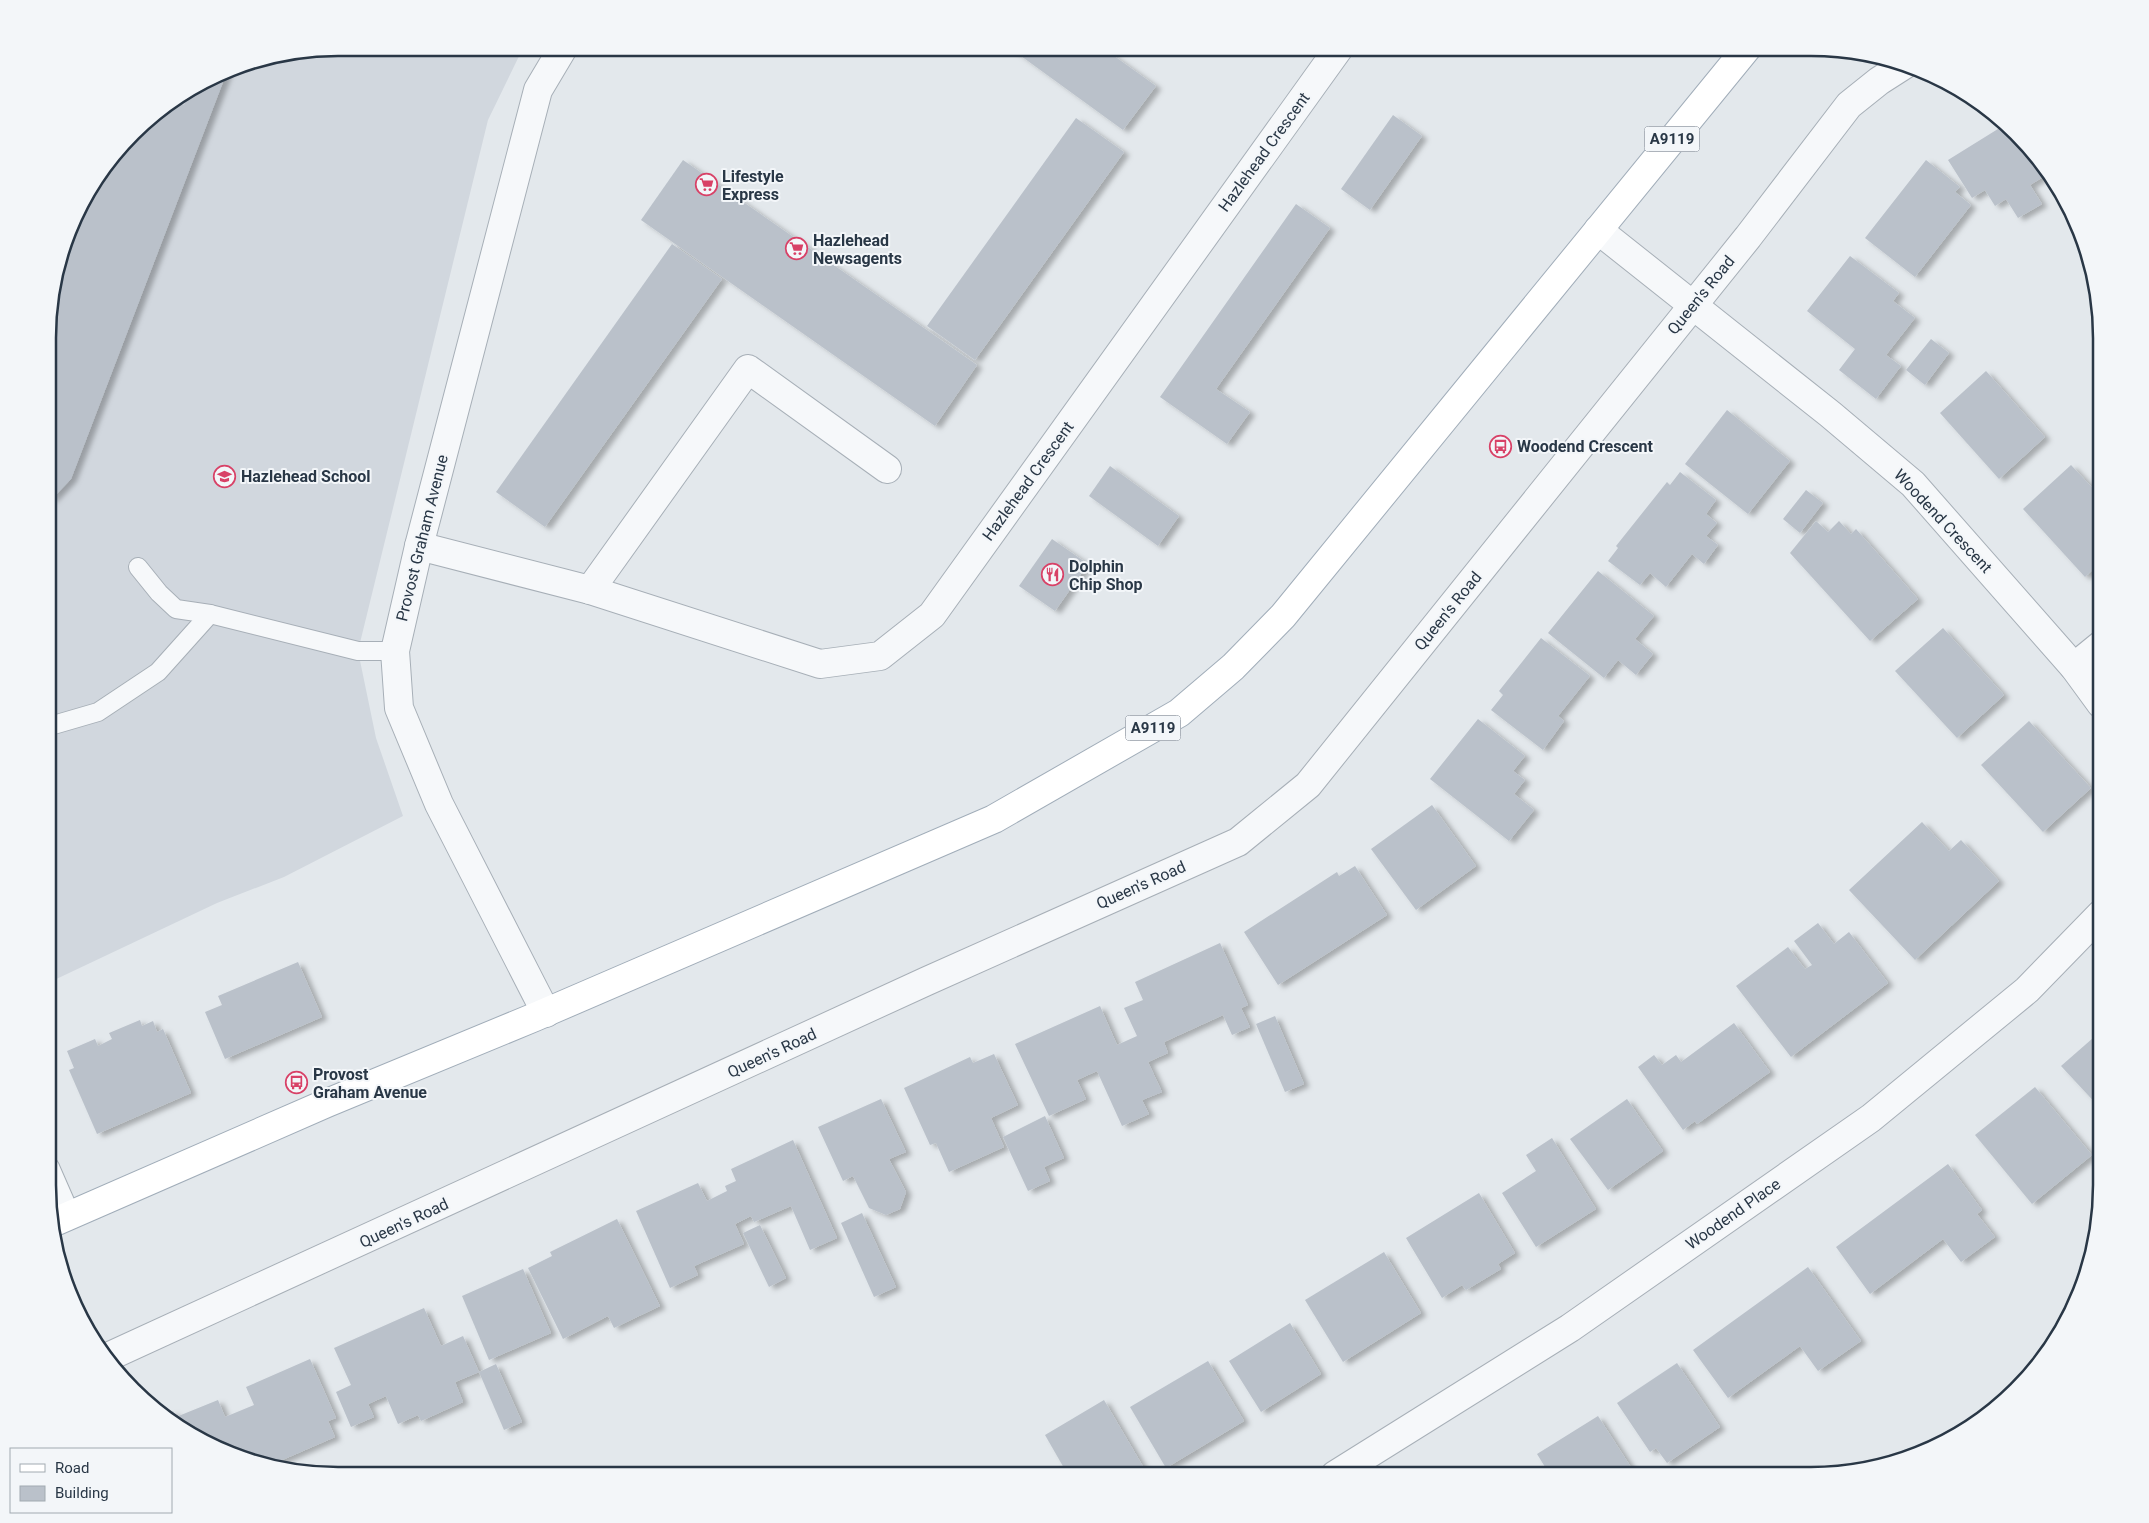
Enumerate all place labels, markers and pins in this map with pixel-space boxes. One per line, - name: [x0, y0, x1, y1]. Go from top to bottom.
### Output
- place label: Lifestyle Express: [722, 167, 784, 204]
- supermarket icon: Lifestyle Express: [694, 173, 718, 197]
- place label: Hazlehead Newsagents: [813, 231, 902, 268]
- supermarket icon: Hazlehead Newsagents: [785, 237, 809, 261]
- bus stop icon: Woodend Crescent: [1489, 434, 1513, 458]
- place label: Woodend Crescent: [1517, 437, 1653, 456]
- school or university icon: Hazlehead School: [213, 464, 237, 488]
- place label: Hazlehead School: [241, 467, 370, 486]
- place label: Dolphin Chip Shop: [1069, 557, 1142, 594]
- restaurant icon: Dolphin Chip Shop: [1041, 563, 1065, 587]
- place label: Provost Graham Avenue: [313, 1065, 427, 1102]
- bus stop icon: Provost Graham Avenue: [285, 1071, 309, 1095]

